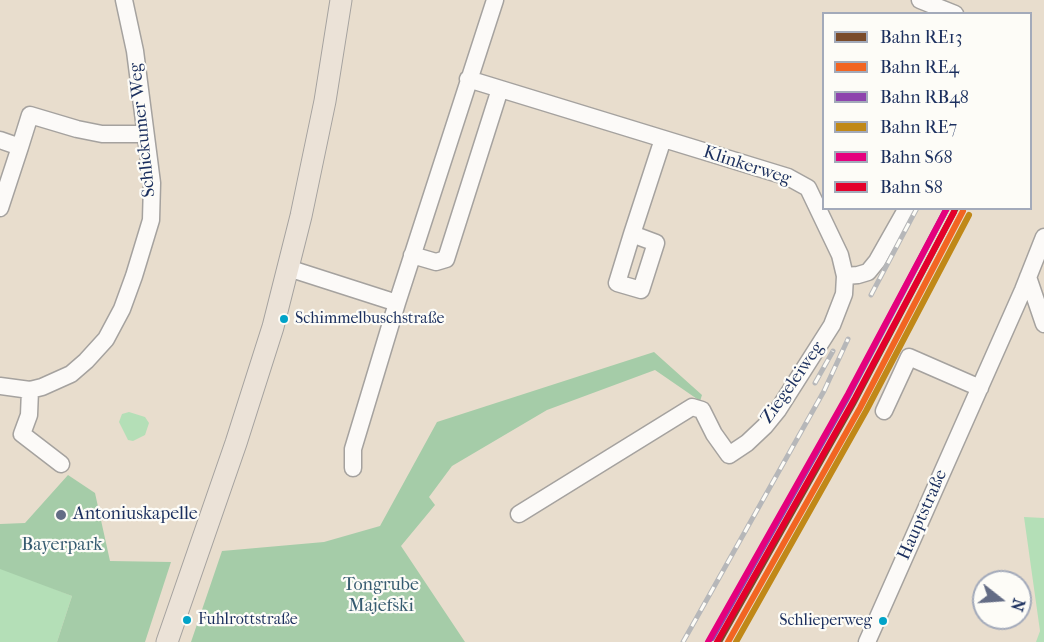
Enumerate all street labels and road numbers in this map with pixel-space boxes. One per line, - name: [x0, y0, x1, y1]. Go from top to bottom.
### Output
- street label: Schlickumer Weg: [125, 62, 161, 198]
- street label: Klinkerweg: [700, 142, 794, 190]
- street label: Ziegeleiweg: [757, 338, 829, 428]
- street label: Hauptstraße: [893, 466, 953, 564]

